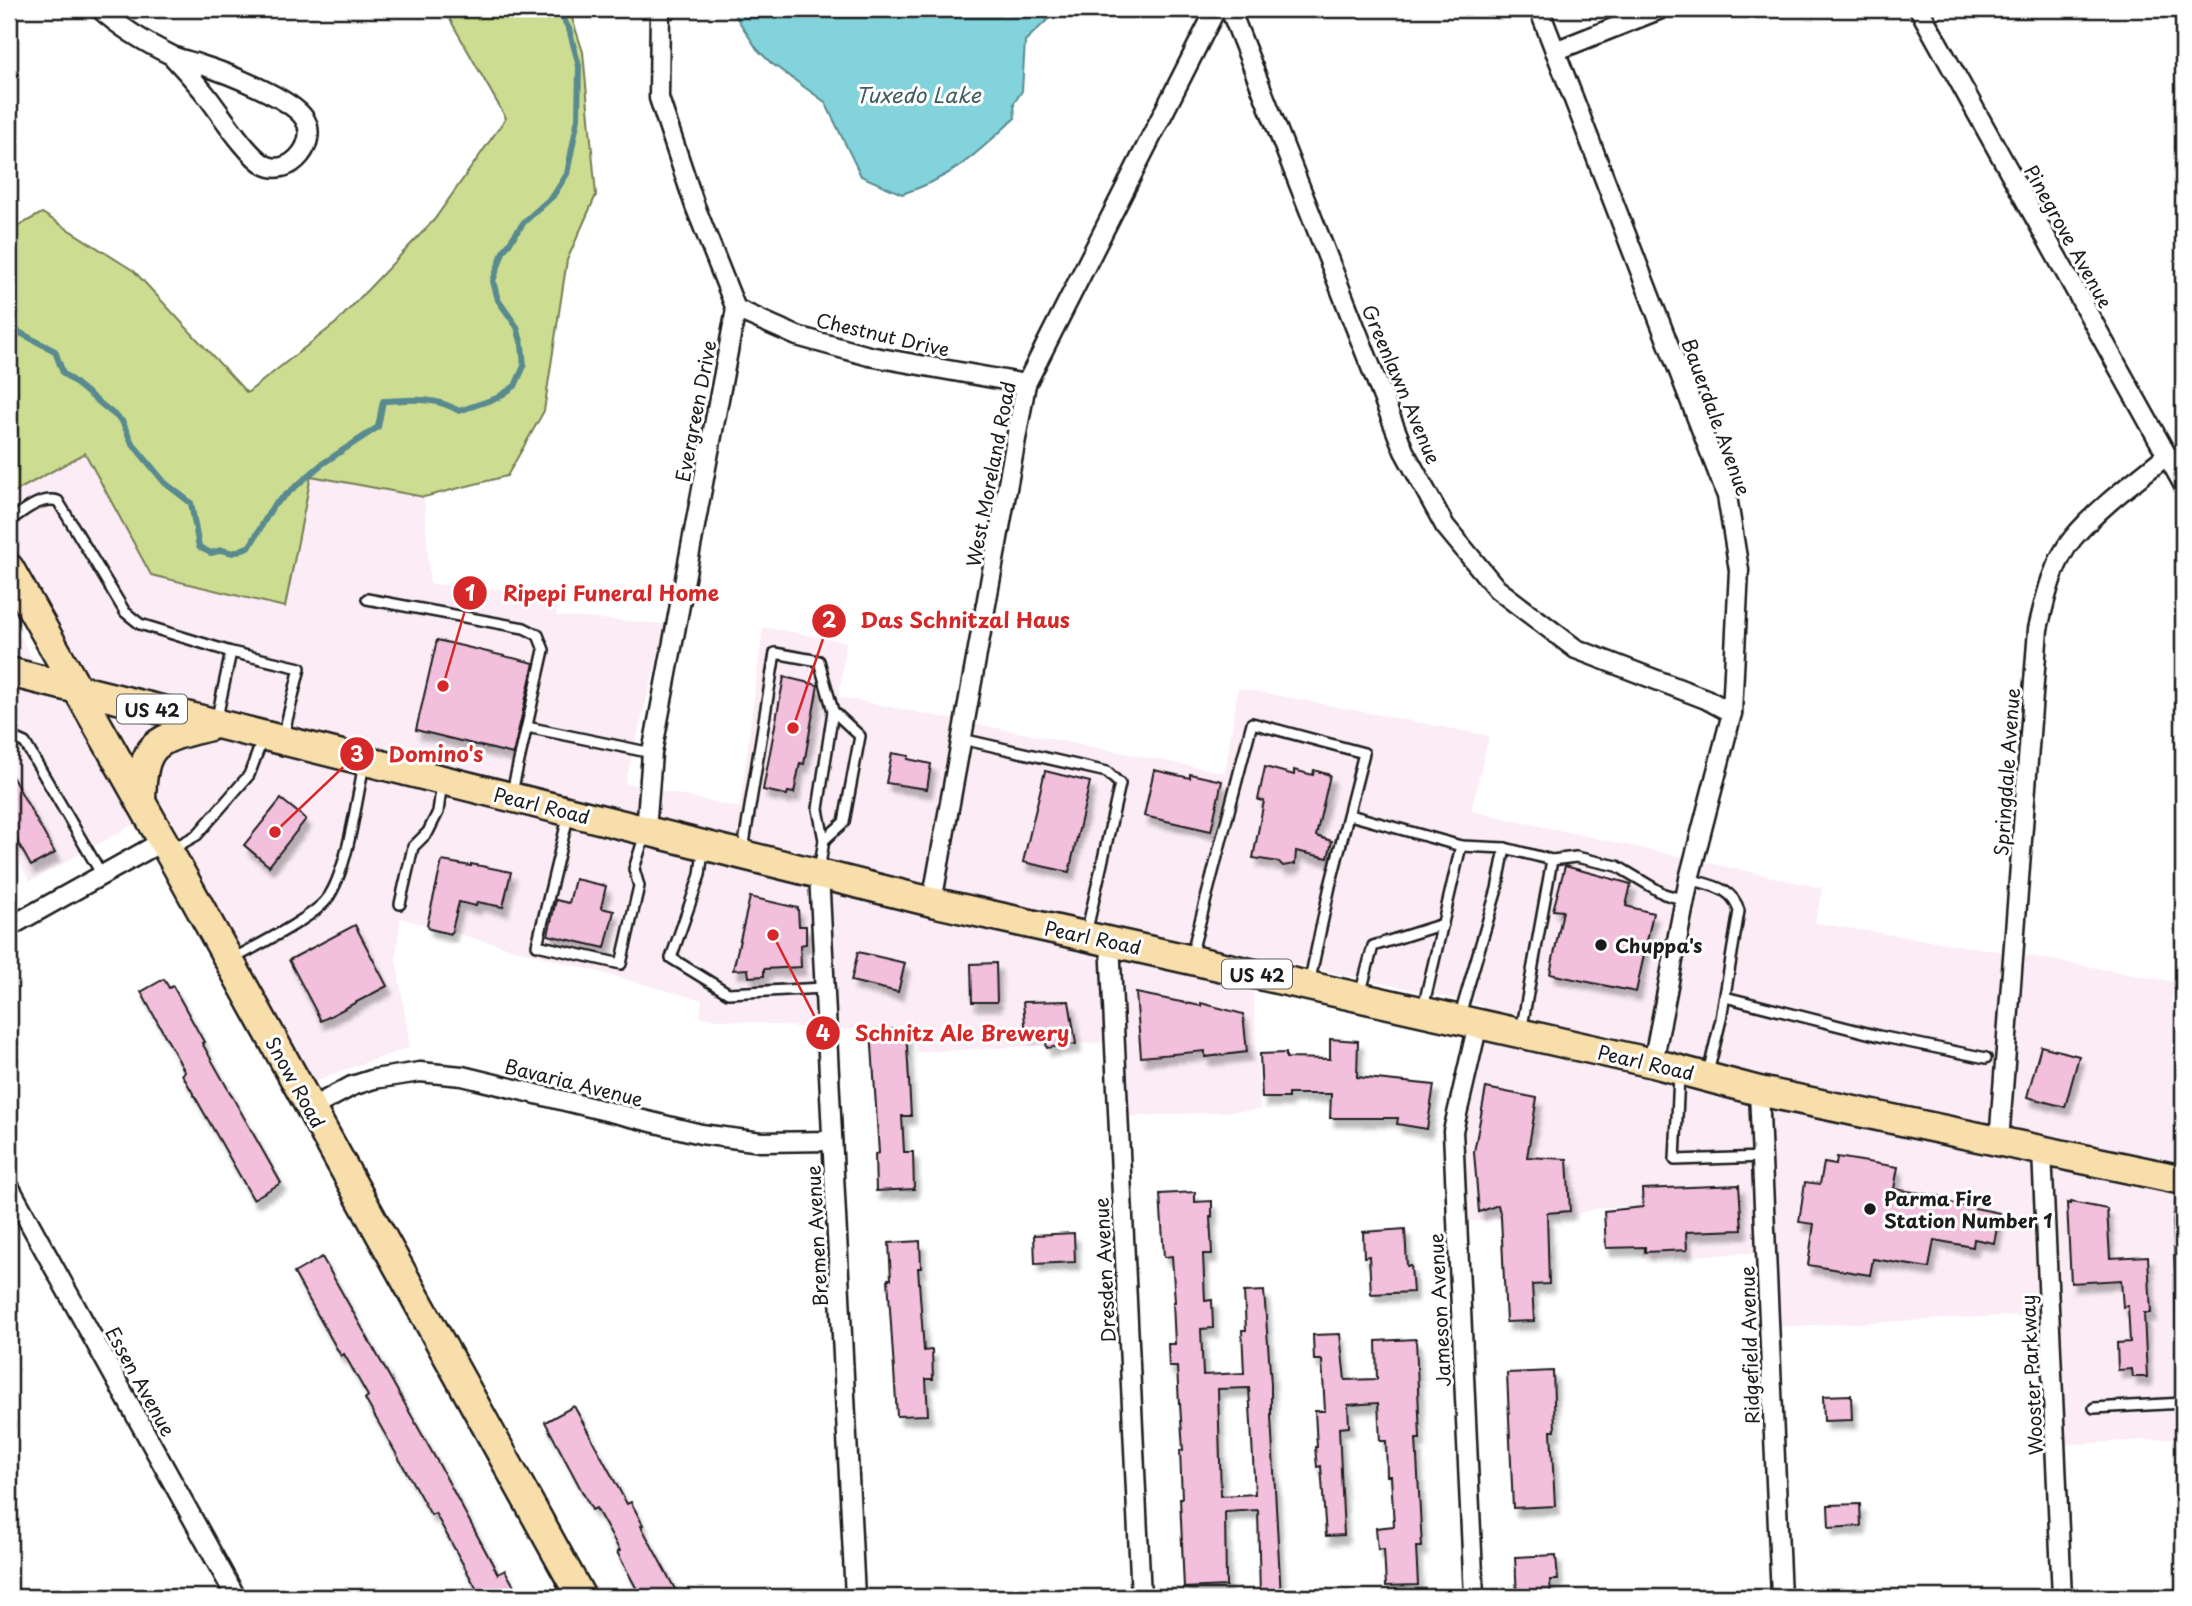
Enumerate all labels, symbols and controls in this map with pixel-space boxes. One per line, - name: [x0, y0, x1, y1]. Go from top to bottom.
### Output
- water label: Tuxedo Lake: [855, 78, 983, 110]
- street label: Pinegrove Avenue: [2018, 159, 2120, 313]
- street label: Greenlawn Avenue: [1356, 300, 1448, 468]
- street label: Chestnut Drive: [814, 305, 952, 363]
- street label: Bauerdale Avenue: [1676, 335, 1758, 499]
- street label: Evergreen Drive: [668, 338, 722, 484]
- street label: West Moreland Road: [958, 379, 1022, 569]
- callout: Ripepi Funeral Home: [453, 572, 734, 614]
- text: 1: [465, 576, 475, 608]
- text: Ripepi Funeral Home: [503, 576, 719, 608]
- callout: Das Schnitzal Haus: [812, 600, 1083, 642]
- text: 2: [822, 603, 837, 635]
- text: Das Schnitzal Haus: [860, 603, 1070, 635]
- street label: Springdale Avenue: [1986, 687, 2026, 857]
- road number: US 42: [117, 694, 187, 724]
- callout: Domino's: [340, 733, 497, 775]
- text: 3: [350, 737, 364, 769]
- text: Domino's: [389, 737, 483, 769]
- street label: Pearl Road: [491, 780, 593, 830]
- street label: Pearl Road: [1042, 913, 1144, 961]
- place label: Chuppa's: [1615, 931, 1702, 959]
- marker: Chuppa's: [1593, 937, 1609, 953]
- road number: US 42: [1222, 959, 1292, 988]
- callout: Schnitz Ale Brewery: [805, 1012, 1084, 1054]
- text: 4: [816, 1016, 830, 1048]
- text: Schnitz Ale Brewery: [855, 1016, 1069, 1048]
- street label: Snow Road: [259, 1031, 333, 1133]
- street label: Pearl Road: [1595, 1037, 1697, 1087]
- street label: Bavaria Avenue: [502, 1051, 646, 1113]
- street label: Bremen Avenue: [798, 1165, 834, 1307]
- place label: Parma Fire Station Number 1: [1884, 1184, 2052, 1234]
- street label: Dresden Avenue: [1086, 1197, 1122, 1343]
- marker: Parma Fire Station Number 1: [1862, 1201, 1878, 1217]
- street label: Jameson Avenue: [1421, 1232, 1457, 1388]
- street label: Ridgefield Avenue: [1732, 1265, 1766, 1425]
- street label: Wooster Parkway: [2013, 1294, 2049, 1456]
- street label: Essen Avenue: [99, 1321, 183, 1441]

